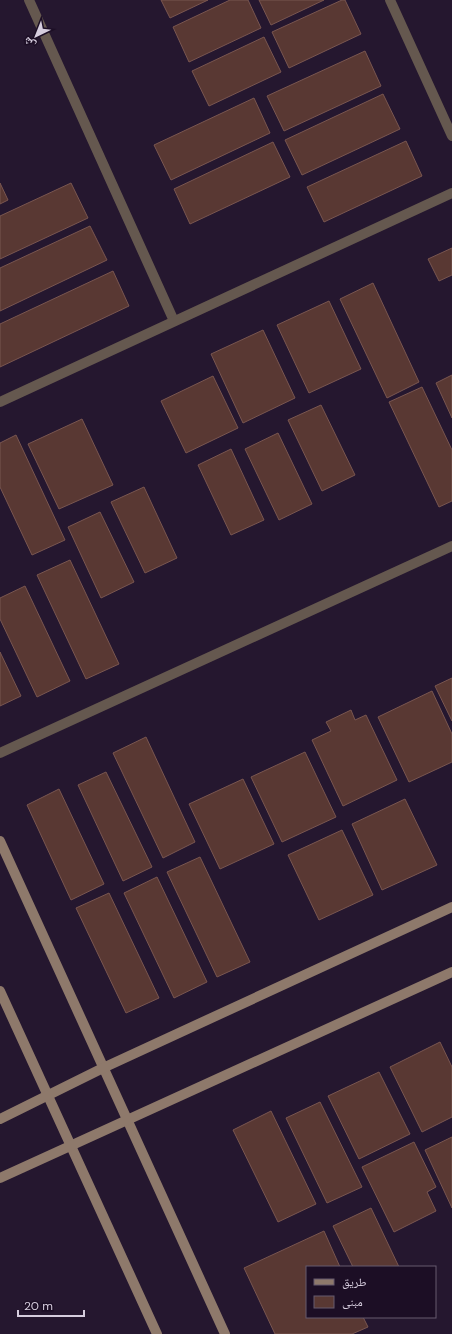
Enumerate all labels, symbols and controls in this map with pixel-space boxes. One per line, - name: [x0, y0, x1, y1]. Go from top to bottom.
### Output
- north arrow: [16, 16, 56, 56]
- text: ش: [20, 33, 39, 52]
- legend: [306, 1266, 436, 1318]
- text: طريق: [342, 1274, 367, 1290]
- scale bar: [18, 1292, 84, 1318]
- text: مبنى: [342, 1294, 363, 1310]
- text: 20 m: [24, 1298, 53, 1314]

